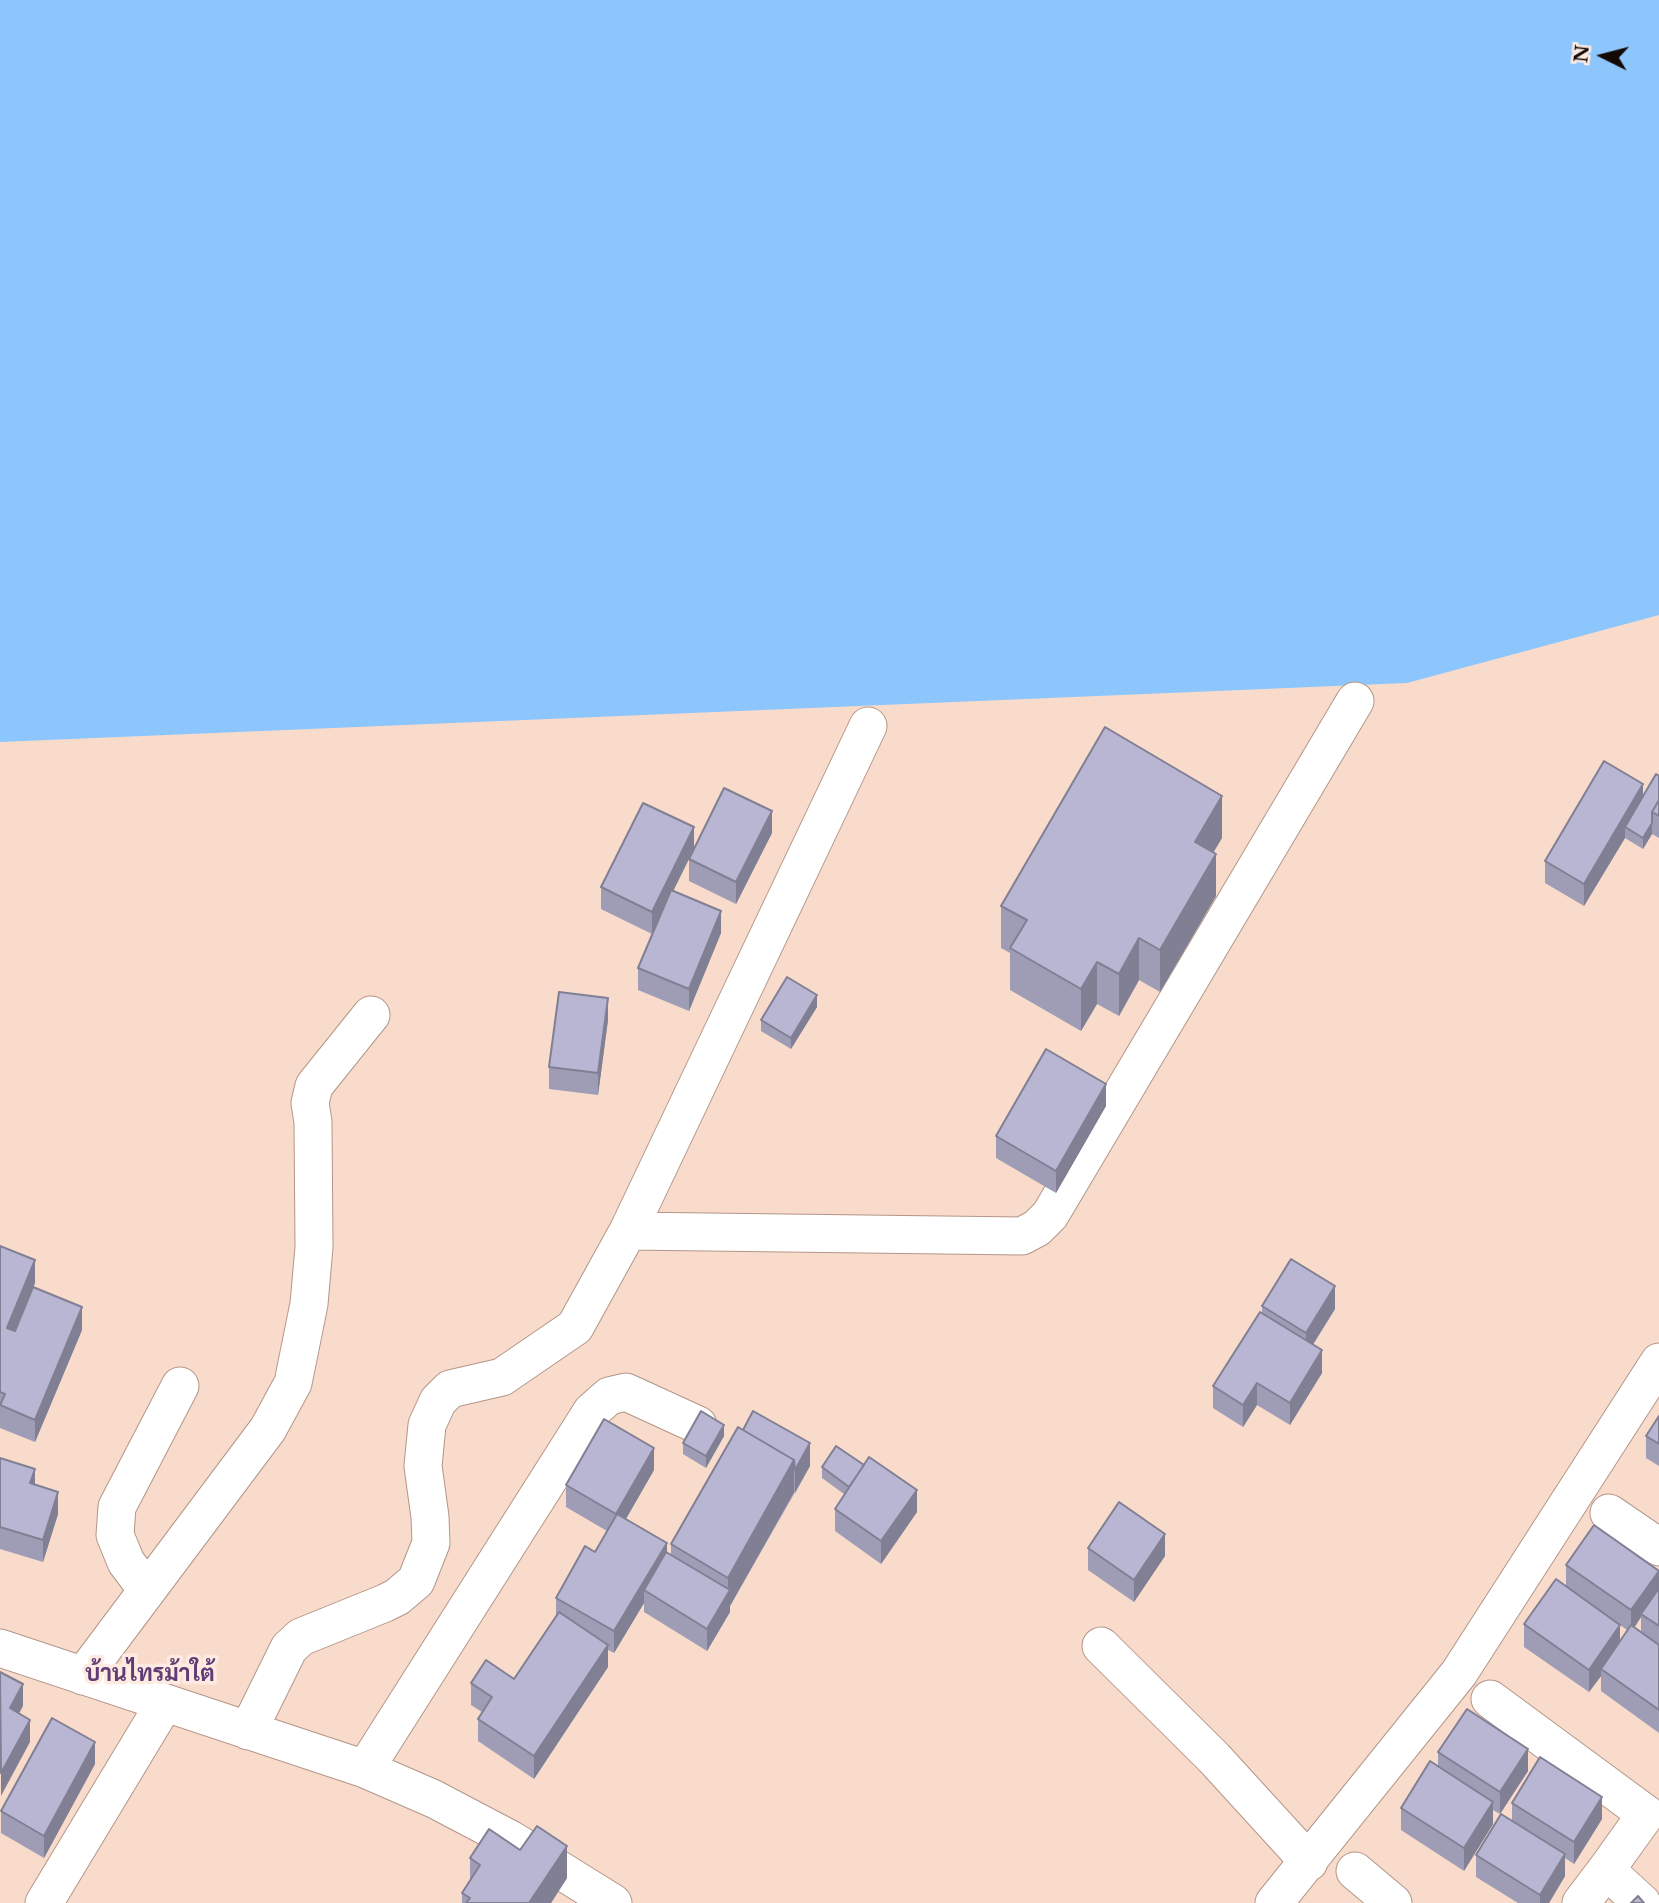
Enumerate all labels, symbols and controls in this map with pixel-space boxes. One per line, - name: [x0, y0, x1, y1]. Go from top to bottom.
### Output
- north arrow: [1568, 21, 1638, 91]
- text: N: [1569, 44, 1594, 64]
- district label: บ้านไทรม้าใต้: [85, 1661, 215, 1689]

